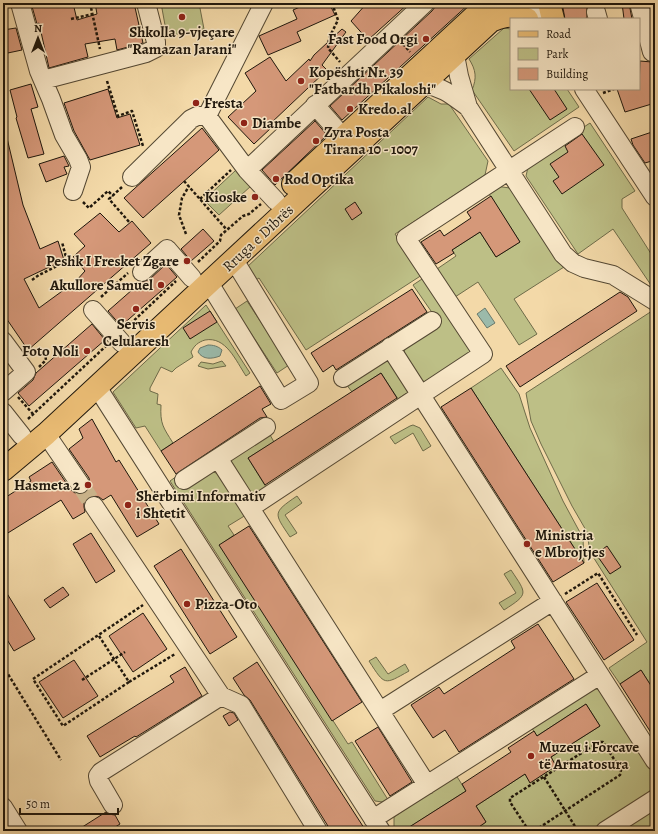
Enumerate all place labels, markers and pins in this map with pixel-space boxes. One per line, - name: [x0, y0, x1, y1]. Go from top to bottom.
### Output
- marker: Shkolla 9-vjeçare "Ramazan Jarani": [177, 12, 187, 22]
- place label: Shkolla 9-vjeçare "Ramazan Jarani": [127, 22, 237, 59]
- place label: Fast Food Orgi: [328, 29, 419, 49]
- marker: Fast Food Orgi: [421, 34, 431, 44]
- place label: Kopështi Nr. 39 "Fatbardh Pikaloshi": [309, 62, 436, 99]
- marker: Kopështi Nr. 39 "Fatbardh Pikaloshi": [296, 76, 306, 86]
- place label: Fresta: [204, 93, 244, 113]
- marker: Fresta: [191, 98, 201, 108]
- place label: Kredo.al: [358, 99, 411, 119]
- marker: Kredo.al: [345, 104, 355, 114]
- place label: Diambe: [252, 113, 301, 133]
- marker: Diambe: [239, 118, 249, 128]
- place label: Zyra Posta Tirana 10 - 1007: [324, 122, 419, 159]
- marker: Zyra Posta Tirana 10 - 1007: [311, 136, 321, 146]
- place label: Rod Optika: [284, 169, 355, 189]
- marker: Rod Optika: [271, 174, 281, 184]
- place label: Kioske: [205, 187, 247, 207]
- marker: Kioske: [250, 192, 260, 202]
- place label: Peshk I Fresket Zgare: [46, 251, 179, 271]
- marker: Peshk I Fresket Zgare: [182, 256, 192, 266]
- place label: Akullore Samuel: [49, 275, 153, 295]
- marker: Akullore Samuel: [156, 280, 166, 290]
- marker: Servis Celularesh: [131, 304, 141, 314]
- place label: Servis Celularesh: [103, 314, 169, 351]
- place label: Foto Noli: [22, 341, 80, 361]
- marker: Foto Noli: [82, 346, 92, 356]
- place label: Hasmeta 2: [14, 475, 81, 495]
- marker: Hasmeta 2: [83, 480, 93, 490]
- place label: Shërbimi Informativ i Shtetit: [136, 486, 267, 523]
- marker: Shërbimi Informativ i Shtetit: [123, 500, 133, 510]
- place label: Ministria e Mbrojtjes: [535, 525, 605, 562]
- marker: Ministria e Mbrojtjes: [522, 539, 532, 549]
- place label: Pizza-Oto: [195, 594, 257, 614]
- marker: Pizza-Oto: [182, 599, 192, 609]
- place label: Muzeu i Forcave të Armatosura: [539, 737, 639, 774]
- marker: Muzeu i Forcave të Armatosura: [526, 751, 536, 761]

